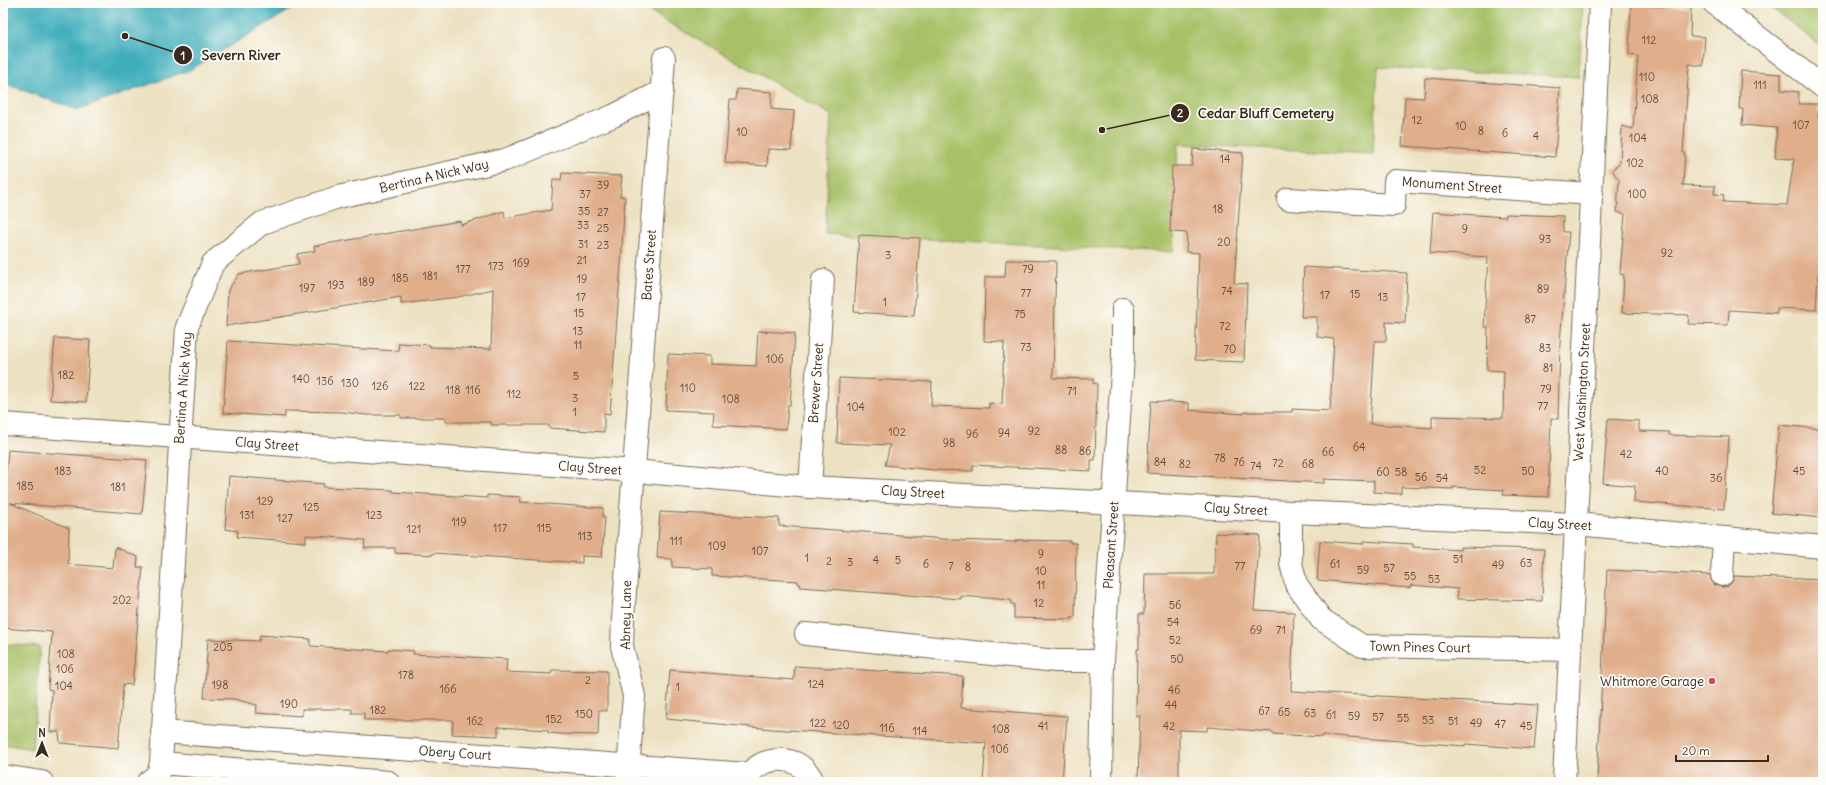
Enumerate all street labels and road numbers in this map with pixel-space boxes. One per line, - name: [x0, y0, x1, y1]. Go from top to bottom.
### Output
- street label: Bertina A Nick Way: [378, 155, 490, 197]
- street label: Monument Street: [1401, 173, 1503, 197]
- street label: Bates Street: [638, 228, 660, 301]
- street label: West Washington Street: [1570, 322, 1594, 462]
- street label: Bertina A Nick Way: [171, 332, 195, 444]
- street label: Brewer Street: [805, 342, 827, 424]
- street label: Clay Street: [234, 433, 300, 455]
- street label: Clay Street: [557, 457, 623, 479]
- street label: Clay Street: [881, 482, 946, 502]
- street label: Clay Street: [1204, 499, 1269, 519]
- street label: Pleasant Street: [1099, 500, 1123, 590]
- street label: Clay Street: [1528, 514, 1593, 534]
- street label: Abney Lane: [617, 580, 635, 650]
- street label: Town Pines Court: [1369, 638, 1471, 656]
- street label: Obery Court: [418, 742, 493, 764]

